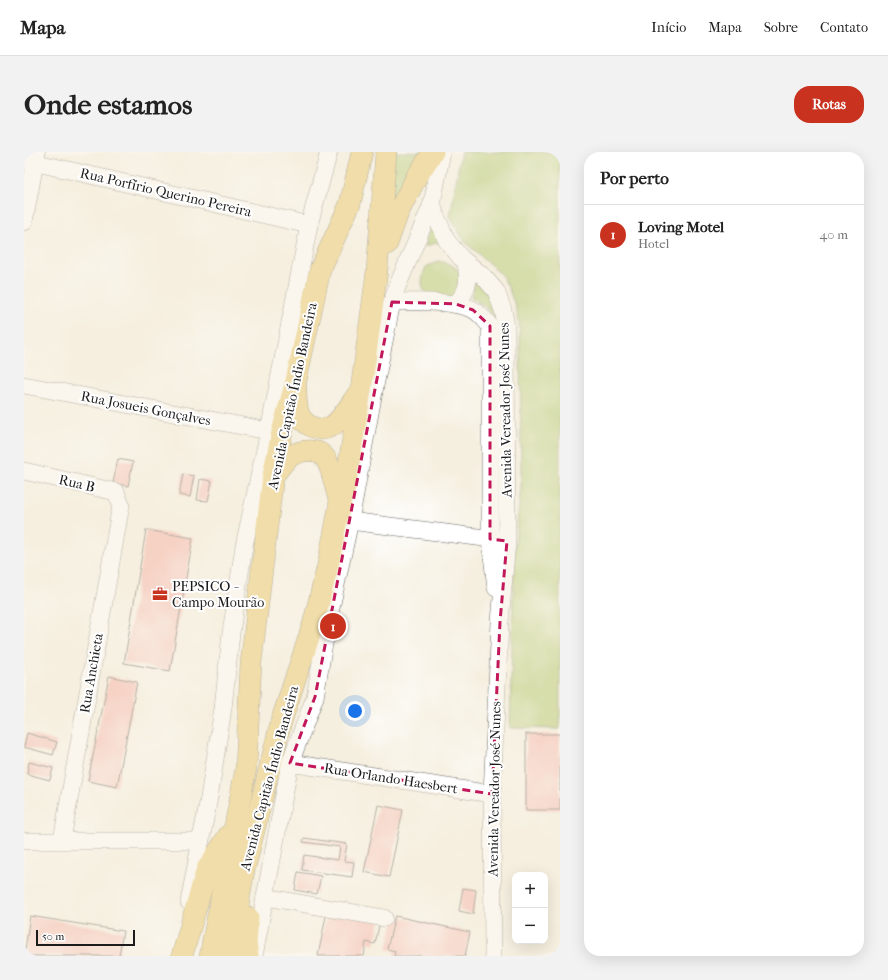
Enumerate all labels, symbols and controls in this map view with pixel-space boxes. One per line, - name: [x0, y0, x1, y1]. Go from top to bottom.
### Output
- text: Mapa: [20, 17, 65, 39]
- text: Início: [651, 19, 686, 36]
- text: Mapa: [708, 19, 742, 36]
- text: Sobre: [764, 19, 798, 36]
- text: Contato: [820, 19, 868, 36]
- button: Rotas: [794, 86, 864, 123]
- text: Onde estamos: [24, 88, 192, 121]
- street label: Rua Porfírio Querino Pereira: [78, 164, 254, 221]
- text: Por perto: [600, 168, 669, 188]
- text: Loving Motel: [638, 218, 724, 236]
- text: 1: [611, 227, 615, 242]
- text: 40 m: [820, 227, 848, 242]
- text: Hotel: [638, 236, 669, 251]
- street label: Avenida Capitão Índio Bandeira: [263, 300, 321, 492]
- street label: Avenida Vereador José Nunes: [495, 322, 516, 499]
- street label: Rua Josueis Gonçalves: [80, 388, 212, 429]
- street label: Rua B: [57, 471, 97, 496]
- place label: PEPSICO - Campo Mourão: [172, 578, 264, 611]
- office icon: PEPSICO - Campo Mourão: [151, 585, 169, 603]
- pin: 1: [320, 611, 346, 641]
- street label: Rua Anchieta: [76, 631, 107, 714]
- street label: Avenida Capitão Índio Bandeira: [235, 683, 303, 873]
- your location: [345, 701, 365, 721]
- street label: Avenida Vereador José Nunes: [484, 701, 505, 878]
- street label: Rua Orlando Haesbert: [323, 760, 459, 797]
- map controls: [512, 872, 548, 944]
- button: +: [512, 872, 548, 908]
- button: −: [512, 908, 548, 944]
- scale bar: [36, 928, 135, 947]
- text: 50 m: [42, 930, 64, 943]

